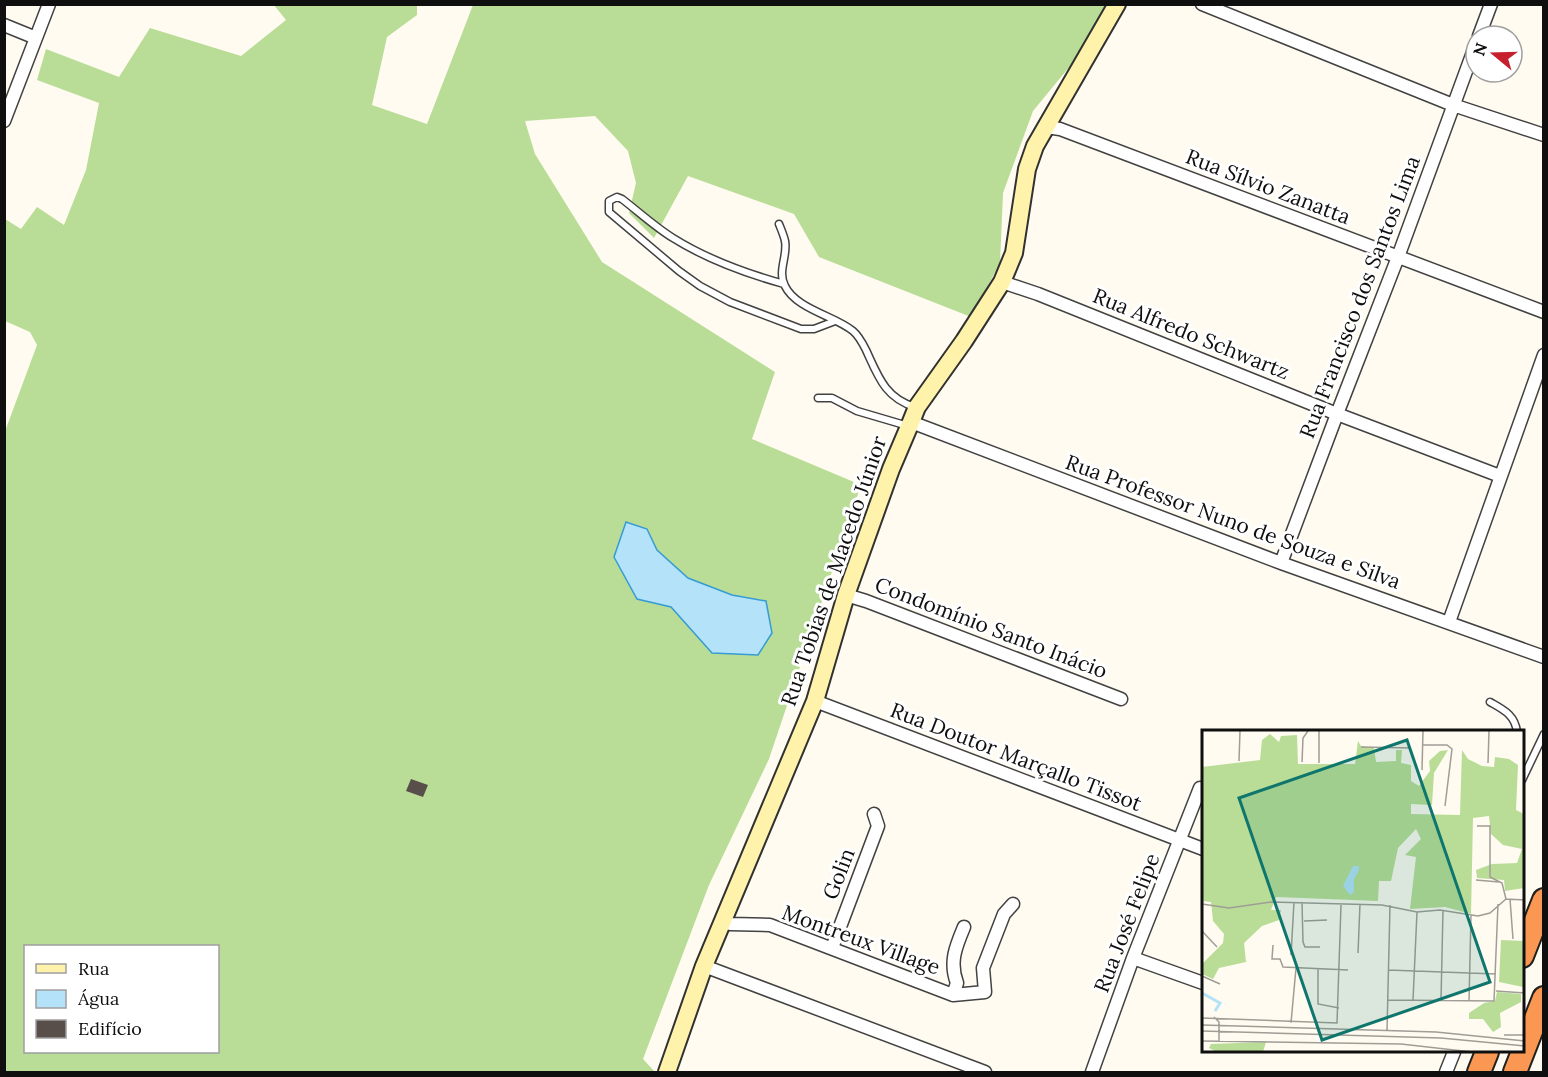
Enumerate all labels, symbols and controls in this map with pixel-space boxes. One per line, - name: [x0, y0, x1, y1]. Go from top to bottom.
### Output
- north arrow: [1464, 24, 1524, 84]
- text: N: [1468, 40, 1491, 58]
- street label: Rua Sílvio Zanatta: [1182, 143, 1354, 230]
- street label: Rua Francisco dos Santos Lima: [1293, 152, 1426, 442]
- street label: Rua Alfredo Schwartz: [1089, 282, 1293, 385]
- street label: Rua Tobias de Macedo Júnior: [775, 432, 892, 709]
- street label: Rua Professor Nuno de Souza e Silva: [1062, 448, 1404, 595]
- street label: Condomínio Santo Inácio: [871, 571, 1111, 684]
- street label: Rua Doutor Marçallo Tissot: [887, 696, 1146, 817]
- inset map: [1202, 730, 1524, 1053]
- street label: Golin: [816, 844, 861, 903]
- street label: Rua José Felipe: [1088, 849, 1165, 996]
- street label: Montreux Village: [779, 898, 944, 981]
- legend: [24, 945, 219, 1053]
- text: Rua: [78, 957, 109, 980]
- text: Água: [77, 987, 119, 1010]
- text: Edifício: [78, 1017, 142, 1040]

